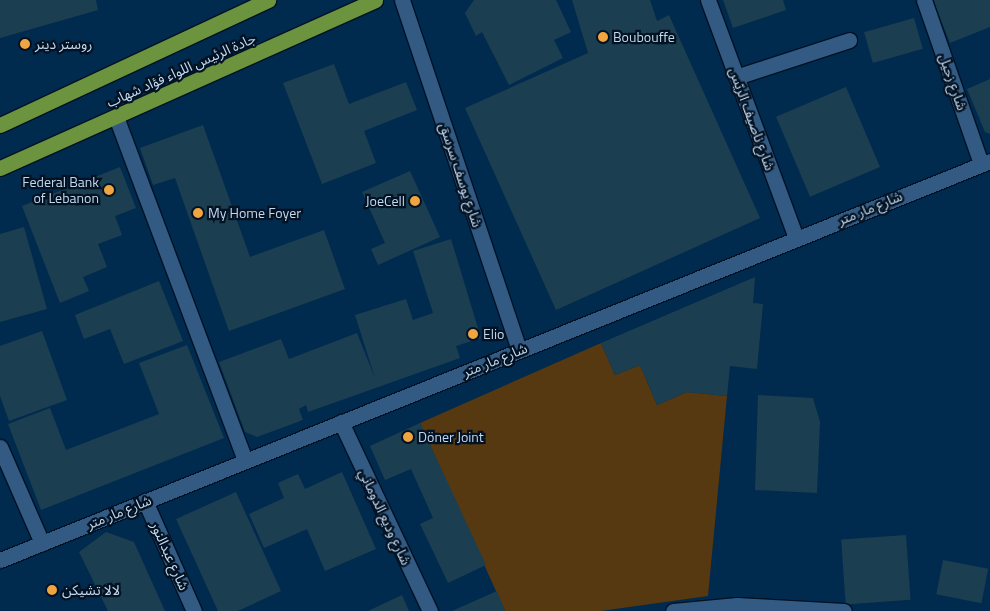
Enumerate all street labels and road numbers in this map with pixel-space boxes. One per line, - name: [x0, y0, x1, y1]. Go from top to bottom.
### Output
- street label: جادة الرئيس اللواء فؤاد شهاب: [104, 29, 258, 111]
- street label: شارع زحيل: [936, 52, 970, 112]
- street label: شارع ناصيف الريّس: [726, 65, 778, 173]
- street label: شارع يوسف سرسق: [436, 121, 486, 229]
- street label: شارع مار متر: [835, 187, 905, 229]
- street label: شارع مار متر: [460, 339, 530, 381]
- street label: شارع وديع الدوماني: [355, 466, 415, 568]
- street label: شارع مار متر: [84, 491, 154, 533]
- street label: شارع عبدالنور: [147, 519, 193, 593]

